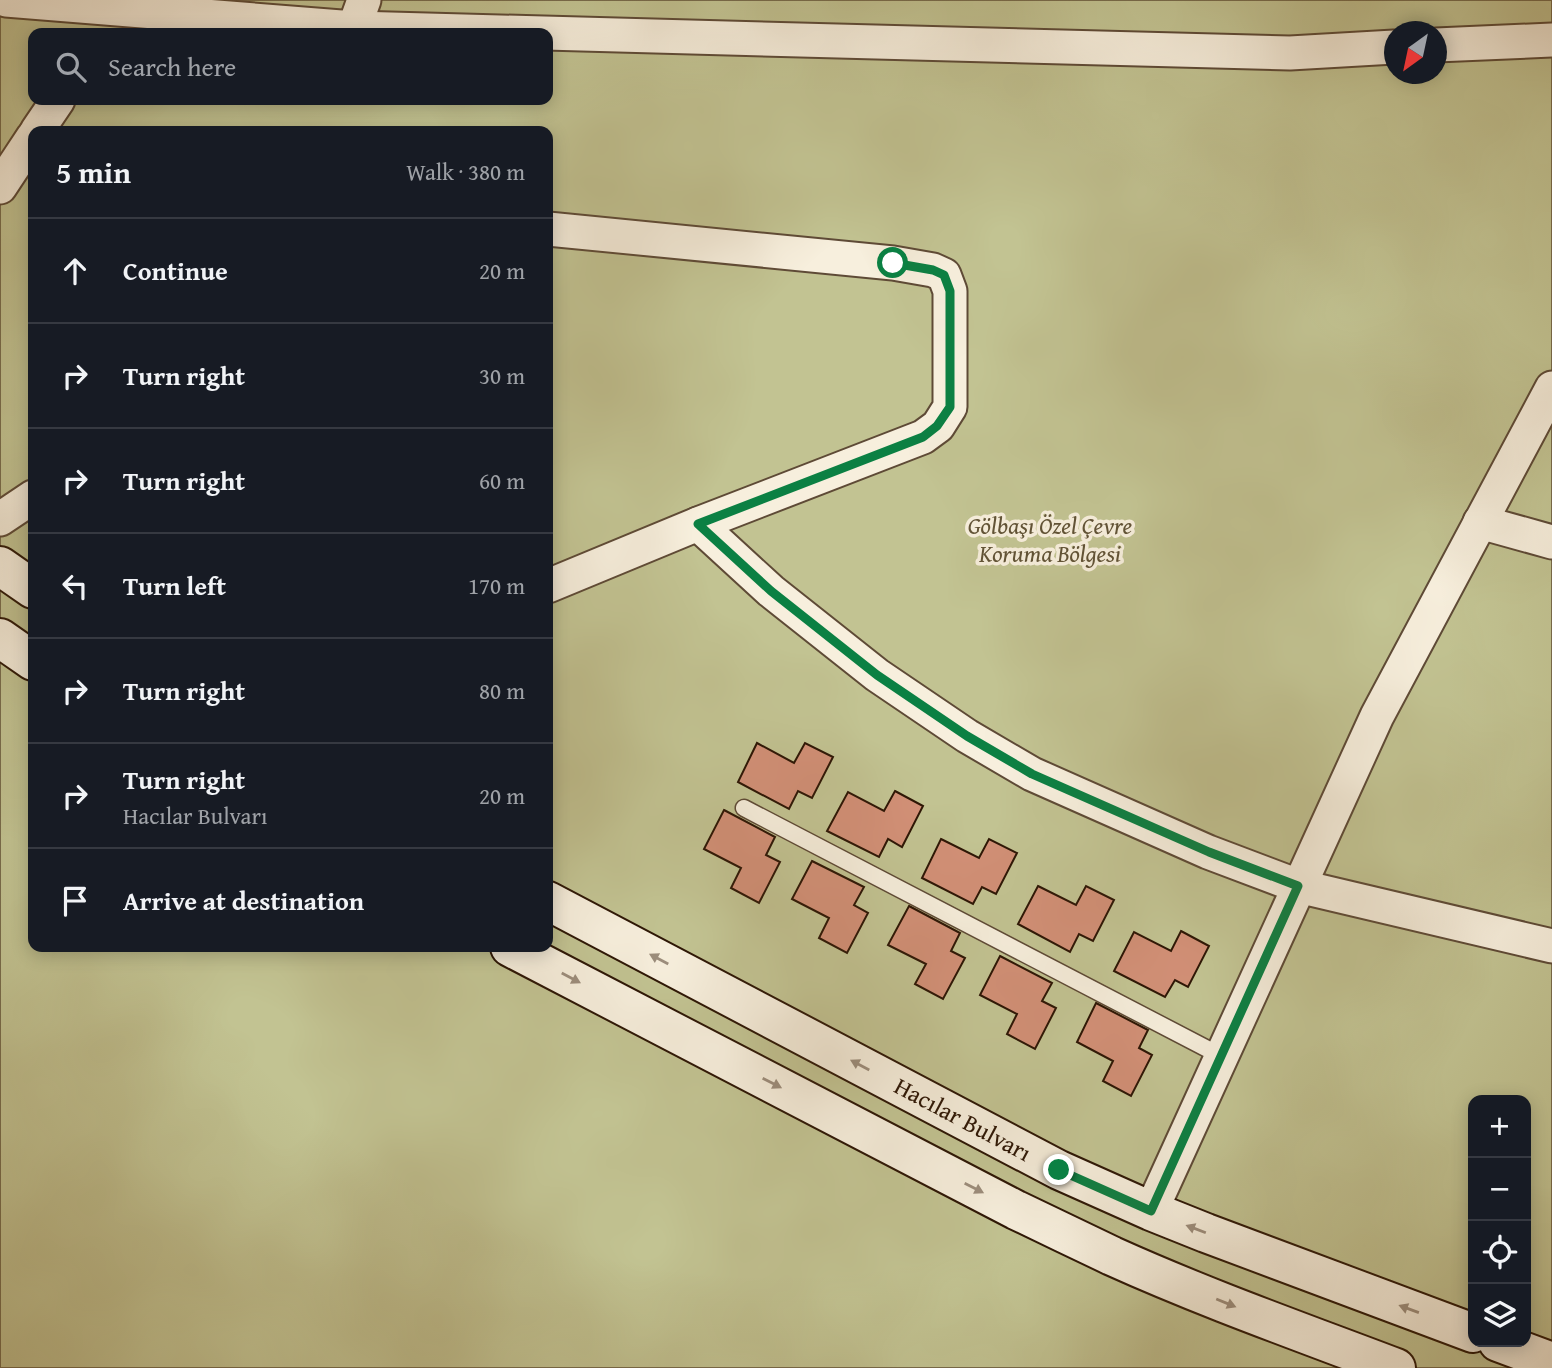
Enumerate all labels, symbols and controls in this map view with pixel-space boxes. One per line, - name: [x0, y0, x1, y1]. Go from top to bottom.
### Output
- north arrow: [1384, 21, 1447, 84]
- search box: [28, 28, 553, 105]
- text: Search here: [108, 47, 236, 86]
- icon: search: [52, 48, 90, 86]
- text: 5 min: [56, 150, 131, 194]
- text: Walk · 380 m: [406, 155, 525, 188]
- route start: [877, 247, 908, 278]
- text: Continue: [123, 251, 228, 290]
- icon: ahead: [56, 252, 94, 290]
- text: 20 m: [479, 254, 525, 287]
- text: Turn right: [123, 356, 245, 395]
- icon: right: [56, 357, 94, 395]
- text: 30 m: [479, 359, 525, 392]
- text: Turn right: [123, 461, 245, 500]
- icon: right: [56, 462, 94, 500]
- text: 60 m: [479, 464, 525, 497]
- park label: Gölbaşı Özel Çevre Koruma Bölgesi: [968, 508, 1132, 571]
- text: Turn left: [123, 566, 226, 605]
- icon: left: [56, 567, 94, 605]
- text: 170 m: [468, 569, 525, 602]
- text: Turn right: [123, 671, 245, 710]
- icon: right: [56, 672, 94, 710]
- text: 80 m: [479, 674, 525, 707]
- text: Turn right: [123, 760, 245, 799]
- icon: right: [56, 777, 94, 815]
- text: 20 m: [479, 779, 525, 812]
- text: Hacılar Bulvarı: [123, 799, 267, 832]
- text: Arrive at destination: [123, 881, 364, 920]
- icon: arrive: [56, 882, 94, 920]
- one-way arrow: [649, 953, 668, 965]
- one-way arrow: [561, 972, 581, 984]
- one-way arrow: [850, 1059, 870, 1071]
- street label: Hacılar Bulvarı: [888, 1068, 1038, 1170]
- one-way arrow: [762, 1078, 782, 1089]
- map controls: [1468, 1095, 1531, 1347]
- button: +: [1468, 1095, 1531, 1158]
- route end: [1043, 1154, 1074, 1185]
- button: −: [1468, 1158, 1531, 1221]
- one-way arrow: [964, 1183, 984, 1194]
- button: locate: [1468, 1221, 1531, 1284]
- one-way arrow: [1186, 1224, 1207, 1235]
- button: layers: [1468, 1284, 1531, 1347]
- one-way arrow: [1215, 1297, 1236, 1308]
- one-way arrow: [1399, 1303, 1420, 1314]

